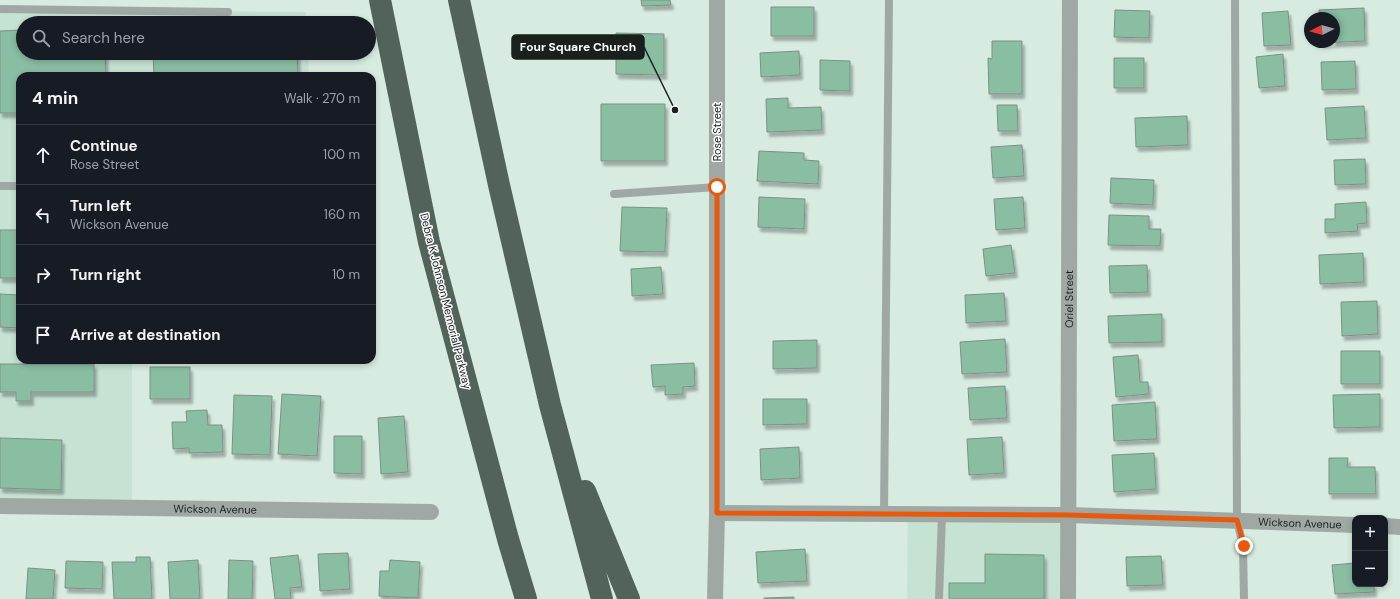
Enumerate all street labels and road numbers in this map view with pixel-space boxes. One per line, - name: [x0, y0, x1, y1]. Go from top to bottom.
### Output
- street label: Rose Street: [710, 103, 724, 161]
- street label: Debra K Johnson Memorial Parkway: [417, 212, 475, 390]
- street label: Oriel Street: [1062, 270, 1076, 328]
- street label: Wickson Avenue: [173, 501, 257, 517]
- street label: Wickson Avenue: [1258, 515, 1342, 532]

